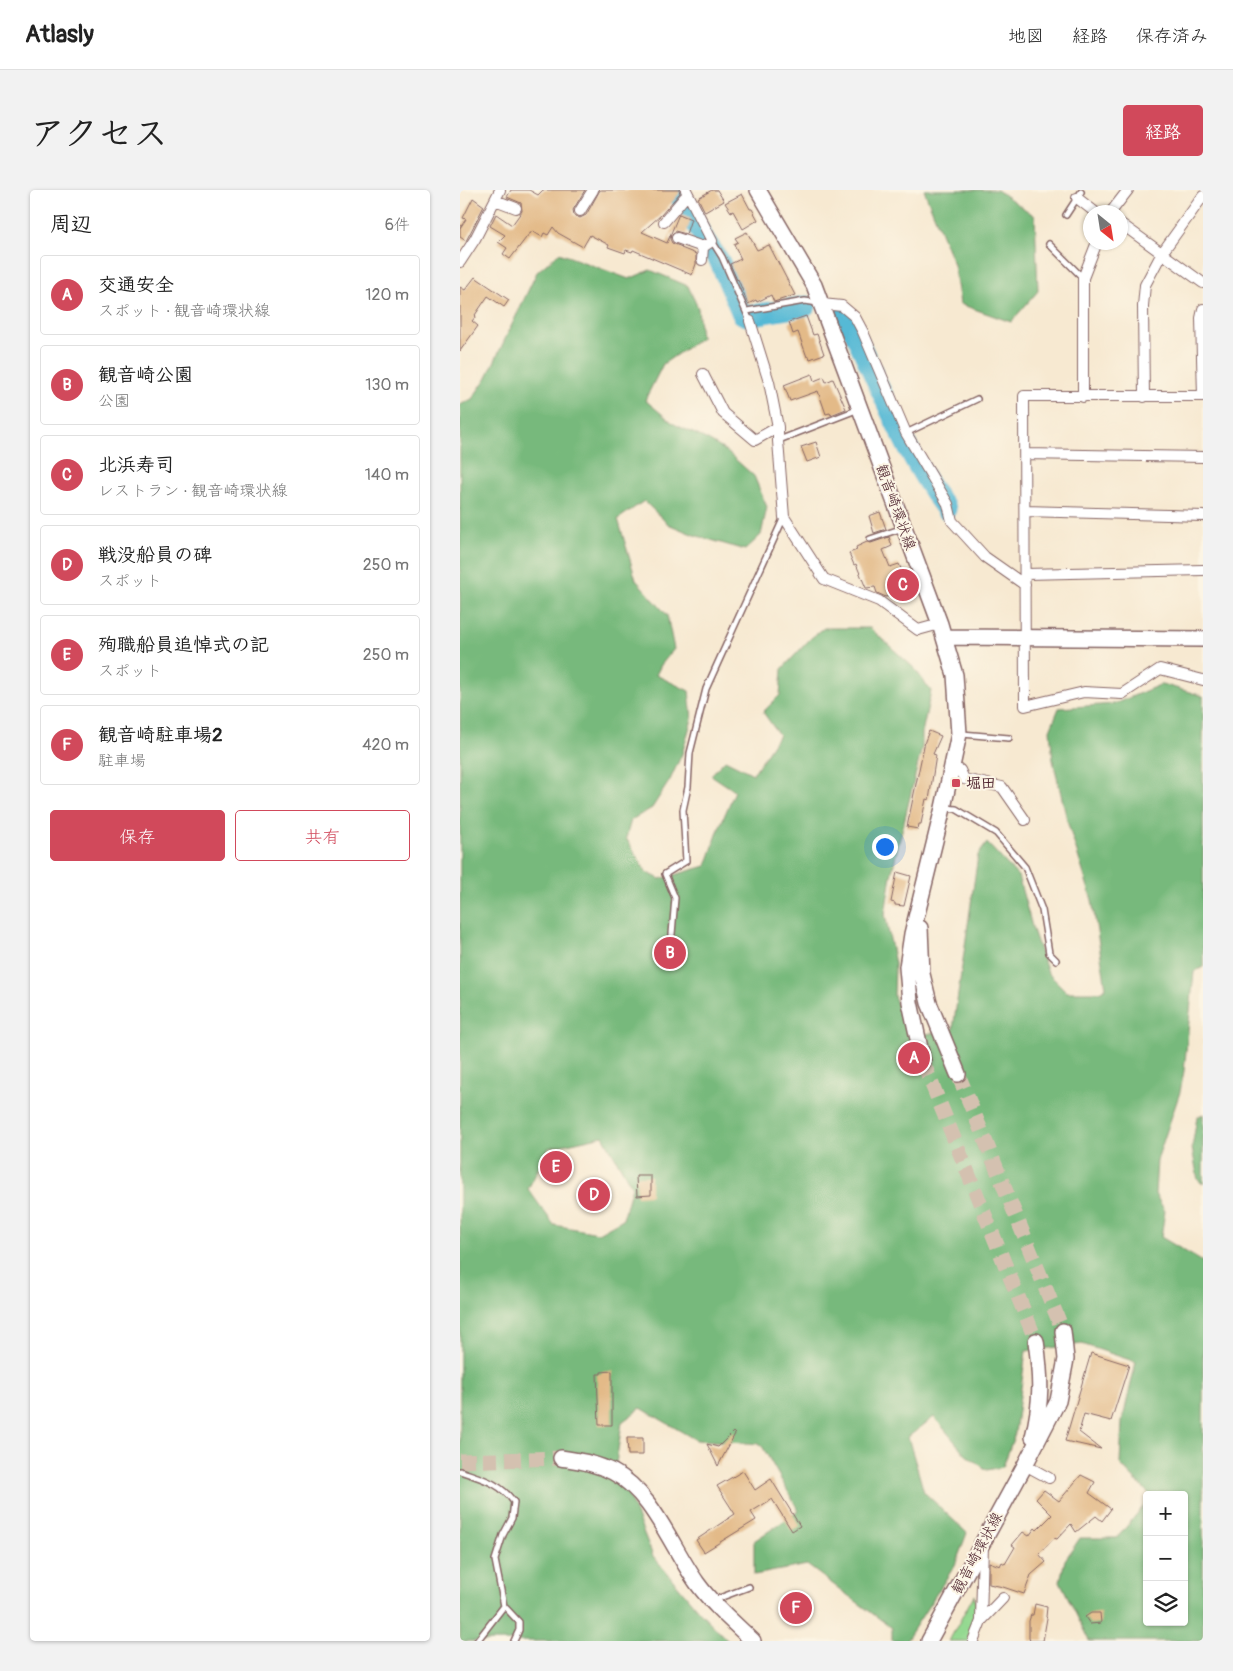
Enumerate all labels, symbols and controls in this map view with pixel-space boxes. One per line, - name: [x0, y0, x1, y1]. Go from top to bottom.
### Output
- text: Atlasly: [25, 20, 94, 49]
- text: 地図: [1008, 25, 1044, 48]
- text: 経路: [1072, 25, 1108, 48]
- text: 保存済み: [1136, 25, 1208, 48]
- button: 経路: [1123, 105, 1203, 156]
- text: アクセス: [30, 112, 168, 156]
- north arrow: [1083, 205, 1128, 250]
- text: 周辺: [50, 211, 92, 238]
- text: 6件: [385, 215, 410, 235]
- text: 交通安全: [98, 273, 174, 297]
- text: A: [62, 285, 72, 305]
- text: 120 m: [365, 285, 409, 305]
- text: スポット · 観音崎環状線: [98, 301, 270, 321]
- text: 観音崎公園: [98, 363, 193, 387]
- text: B: [62, 375, 72, 395]
- text: 130 m: [365, 375, 409, 395]
- text: 公園: [98, 391, 130, 411]
- text: 北浜寿司: [98, 453, 174, 477]
- street label: 観音崎環状線: [871, 462, 920, 553]
- text: C: [62, 465, 72, 485]
- text: 140 m: [365, 465, 409, 485]
- text: レストラン · 観音崎環状線: [98, 481, 287, 501]
- text: 戦没船員の碑: [98, 543, 212, 567]
- text: D: [62, 555, 72, 575]
- text: 250 m: [363, 555, 409, 575]
- pin: C: [887, 566, 919, 604]
- text: スポット: [98, 571, 162, 591]
- text: 殉職船員追悼式の記: [98, 633, 269, 657]
- text: E: [63, 645, 71, 665]
- text: 250 m: [363, 645, 409, 665]
- text: スポット: [98, 661, 162, 681]
- text: 観音崎駐車場2: [98, 723, 223, 747]
- text: F: [62, 735, 72, 755]
- text: 420 m: [362, 735, 409, 755]
- text: 駐車場: [98, 751, 146, 771]
- place label: 堀田: [966, 774, 996, 793]
- marker: 堀田: [950, 777, 962, 789]
- button: 保存: [50, 810, 225, 861]
- button: 共有: [235, 810, 410, 861]
- your location: [872, 834, 898, 860]
- pin: B: [654, 934, 686, 972]
- pin: A: [898, 1039, 930, 1077]
- pin: E: [540, 1148, 572, 1186]
- pin: D: [578, 1176, 610, 1214]
- map controls: [1143, 1491, 1188, 1626]
- button: +: [1143, 1491, 1188, 1536]
- street label: 観音崎環状線: [948, 1509, 1007, 1597]
- button: −: [1143, 1536, 1188, 1581]
- button: layers: [1143, 1581, 1188, 1626]
- pin: F: [780, 1589, 812, 1627]

